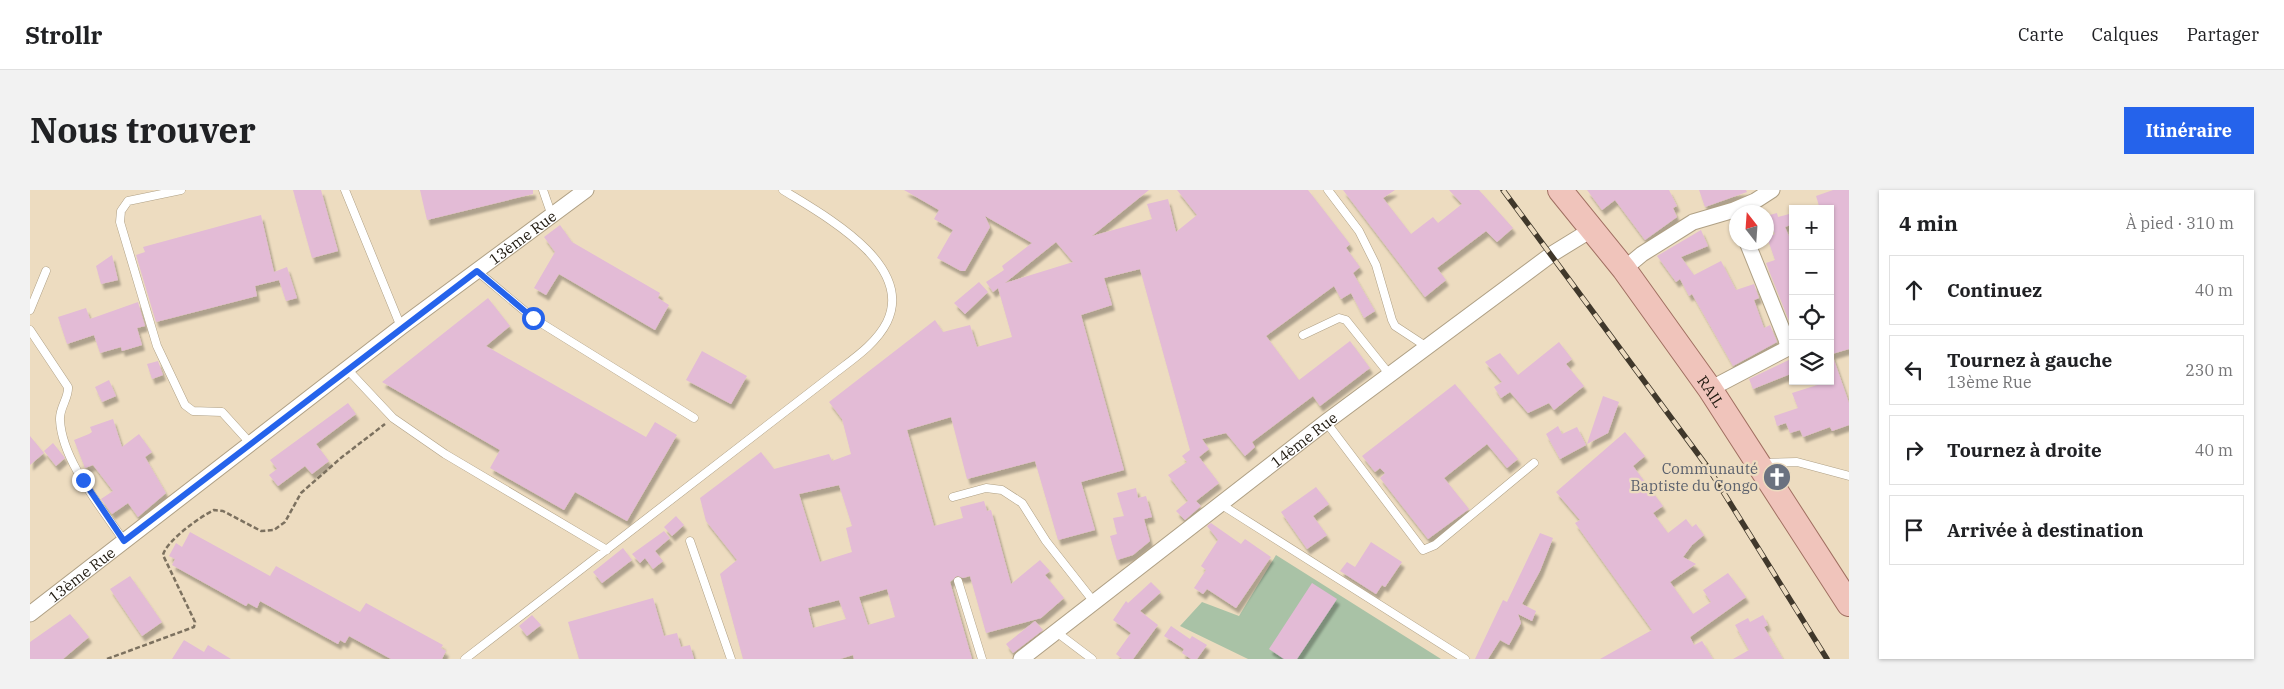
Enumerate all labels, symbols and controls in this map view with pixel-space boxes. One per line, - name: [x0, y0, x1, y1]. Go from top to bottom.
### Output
- text: Strollr: [25, 19, 102, 51]
- text: Carte: [2018, 23, 2064, 46]
- text: Calques: [2092, 23, 2159, 46]
- text: Partager: [2187, 23, 2259, 46]
- text: Nous trouver: [30, 107, 256, 153]
- button: Itinéraire: [2124, 107, 2254, 154]
- north arrow: [1729, 205, 1774, 250]
- map controls: [1789, 205, 1834, 385]
- button: +: [1789, 205, 1834, 250]
- street label: 13ème Rue: [485, 206, 560, 268]
- text: 4 min: [1899, 209, 1958, 237]
- text: À pied · 310 m: [2126, 213, 2234, 233]
- button: −: [1789, 250, 1834, 295]
- icon: ahead: [1900, 276, 1928, 304]
- text: Continuez: [1947, 278, 2042, 302]
- text: 40 m: [2195, 280, 2233, 300]
- button: locate: [1789, 295, 1834, 340]
- route start: [522, 307, 545, 330]
- button: layers: [1789, 340, 1834, 385]
- text: Tournez à gauche: [1947, 348, 2112, 372]
- icon: left: [1900, 356, 1928, 384]
- text: 230 m: [2185, 360, 2233, 380]
- street label: RAIL: [1694, 372, 1729, 411]
- text: 13ème Rue: [1947, 372, 2031, 392]
- street label: 14ème Rue: [1267, 408, 1341, 471]
- icon: right: [1900, 436, 1928, 464]
- text: Tournez à droite: [1947, 438, 2102, 462]
- text: 40 m: [2195, 440, 2233, 460]
- place label: Communauté Baptiste du Congo: [1630, 459, 1758, 495]
- church icon: Communauté Baptiste du Congo: [1762, 462, 1792, 492]
- route end: [72, 469, 95, 492]
- icon: arrive: [1900, 516, 1928, 544]
- text: Arrivée à destination: [1947, 518, 2144, 542]
- street label: 13ème Rue: [44, 542, 119, 606]

